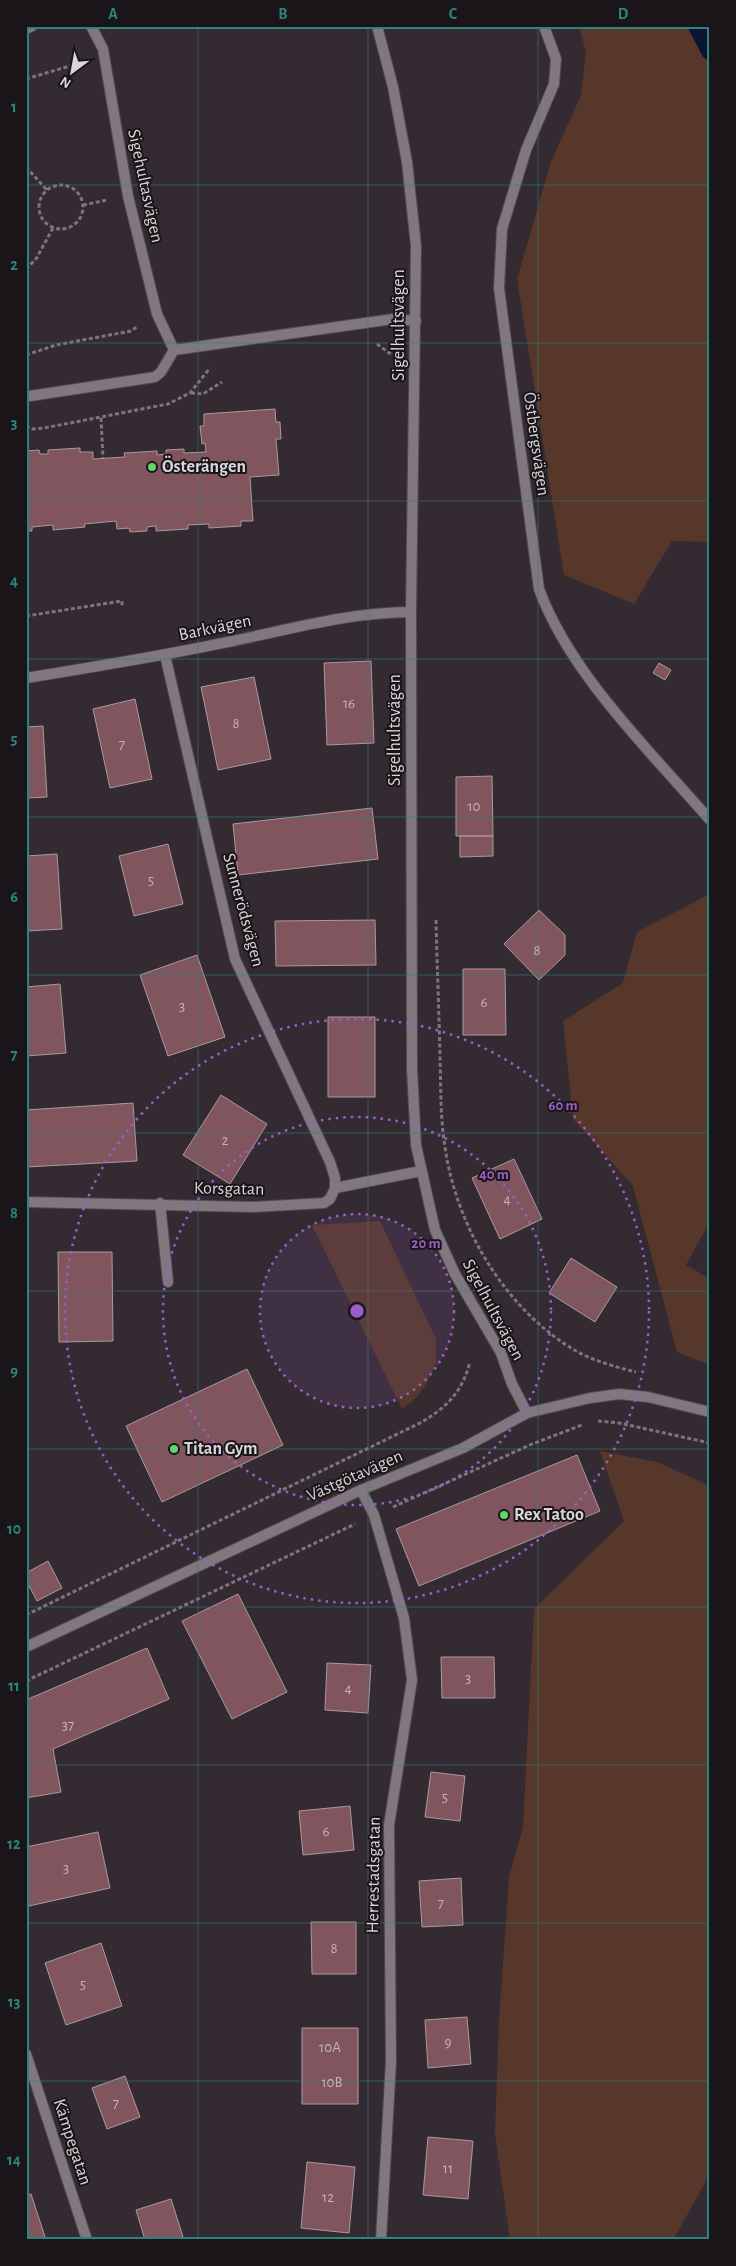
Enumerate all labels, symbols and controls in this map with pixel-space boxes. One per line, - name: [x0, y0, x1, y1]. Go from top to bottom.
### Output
- text: A: [108, 6, 118, 22]
- text: B: [278, 6, 288, 22]
- text: C: [449, 6, 458, 22]
- text: D: [618, 6, 629, 22]
- north arrow: [48, 48, 98, 98]
- text: N: [58, 74, 73, 91]
- text: 1: [11, 99, 17, 115]
- street label: Sigehultasvägen: [124, 128, 166, 244]
- text: 2: [10, 257, 18, 273]
- street label: Sigelhultsvägen: [390, 269, 408, 381]
- street label: Östbergsvägen: [520, 391, 554, 497]
- text: 3: [11, 415, 18, 431]
- place label: Österängen: [162, 455, 246, 476]
- marker: Österängen: [146, 461, 158, 473]
- text: 4: [10, 573, 18, 589]
- street label: Barkvägen: [177, 612, 253, 644]
- street label: Sigelhultsvägen: [386, 674, 404, 786]
- house number: 16: [343, 696, 355, 711]
- house number: 8: [232, 716, 240, 731]
- text: 5: [11, 731, 18, 747]
- house number: 7: [119, 737, 125, 752]
- house number: 10: [467, 799, 481, 814]
- street label: Sunnerödsvägen: [219, 851, 267, 969]
- house number: 5: [148, 873, 154, 888]
- text: 6: [10, 889, 18, 905]
- house number: 8: [533, 943, 541, 958]
- house number: 6: [480, 995, 488, 1010]
- house number: 3: [179, 999, 185, 1014]
- text: 7: [11, 1047, 18, 1063]
- text: 60 m: [548, 1098, 578, 1113]
- house number: 2: [222, 1133, 229, 1148]
- text: 40 m: [479, 1167, 509, 1182]
- street label: Korsgatan: [194, 1179, 264, 1199]
- house number: 4: [503, 1192, 511, 1207]
- text: 8: [10, 1205, 18, 1221]
- text: 20 m: [411, 1236, 441, 1251]
- street label: Sigelhultsvägen: [459, 1256, 527, 1364]
- centre of rings: [348, 1302, 366, 1320]
- text: 9: [10, 1363, 18, 1379]
- place label: Titan Gym: [184, 1440, 258, 1458]
- marker: Titan Gym: [168, 1443, 180, 1455]
- street label: Västgötavägen: [304, 1447, 406, 1505]
- place label: Rex Tatoo: [514, 1506, 584, 1524]
- marker: Rex Tatoo: [498, 1509, 510, 1521]
- text: 10: [7, 1521, 21, 1537]
- house number: 3: [465, 1671, 471, 1686]
- text: 11: [8, 1678, 20, 1694]
- house number: 4: [344, 1681, 352, 1696]
- house number: 37: [62, 1718, 74, 1733]
- house number: 5: [442, 1790, 448, 1805]
- street label: Herrestadsgatan: [364, 1816, 384, 1934]
- house number: 6: [322, 1824, 330, 1839]
- text: 12: [7, 1836, 21, 1852]
- house number: 3: [63, 1861, 69, 1876]
- house number: 7: [438, 1896, 444, 1911]
- house number: 8: [330, 1941, 338, 1956]
- house number: 5: [80, 1977, 86, 1992]
- text: 13: [8, 1994, 20, 2010]
- house number: 9: [444, 2035, 452, 2050]
- house number: 10A: [319, 2040, 341, 2055]
- house number: 10B: [321, 2075, 343, 2090]
- house number: 7: [113, 2096, 119, 2111]
- street label: Kämpegatan: [50, 2097, 94, 2187]
- text: 14: [7, 2152, 21, 2168]
- house number: 11: [443, 2161, 453, 2176]
- house number: 12: [322, 2190, 334, 2205]

